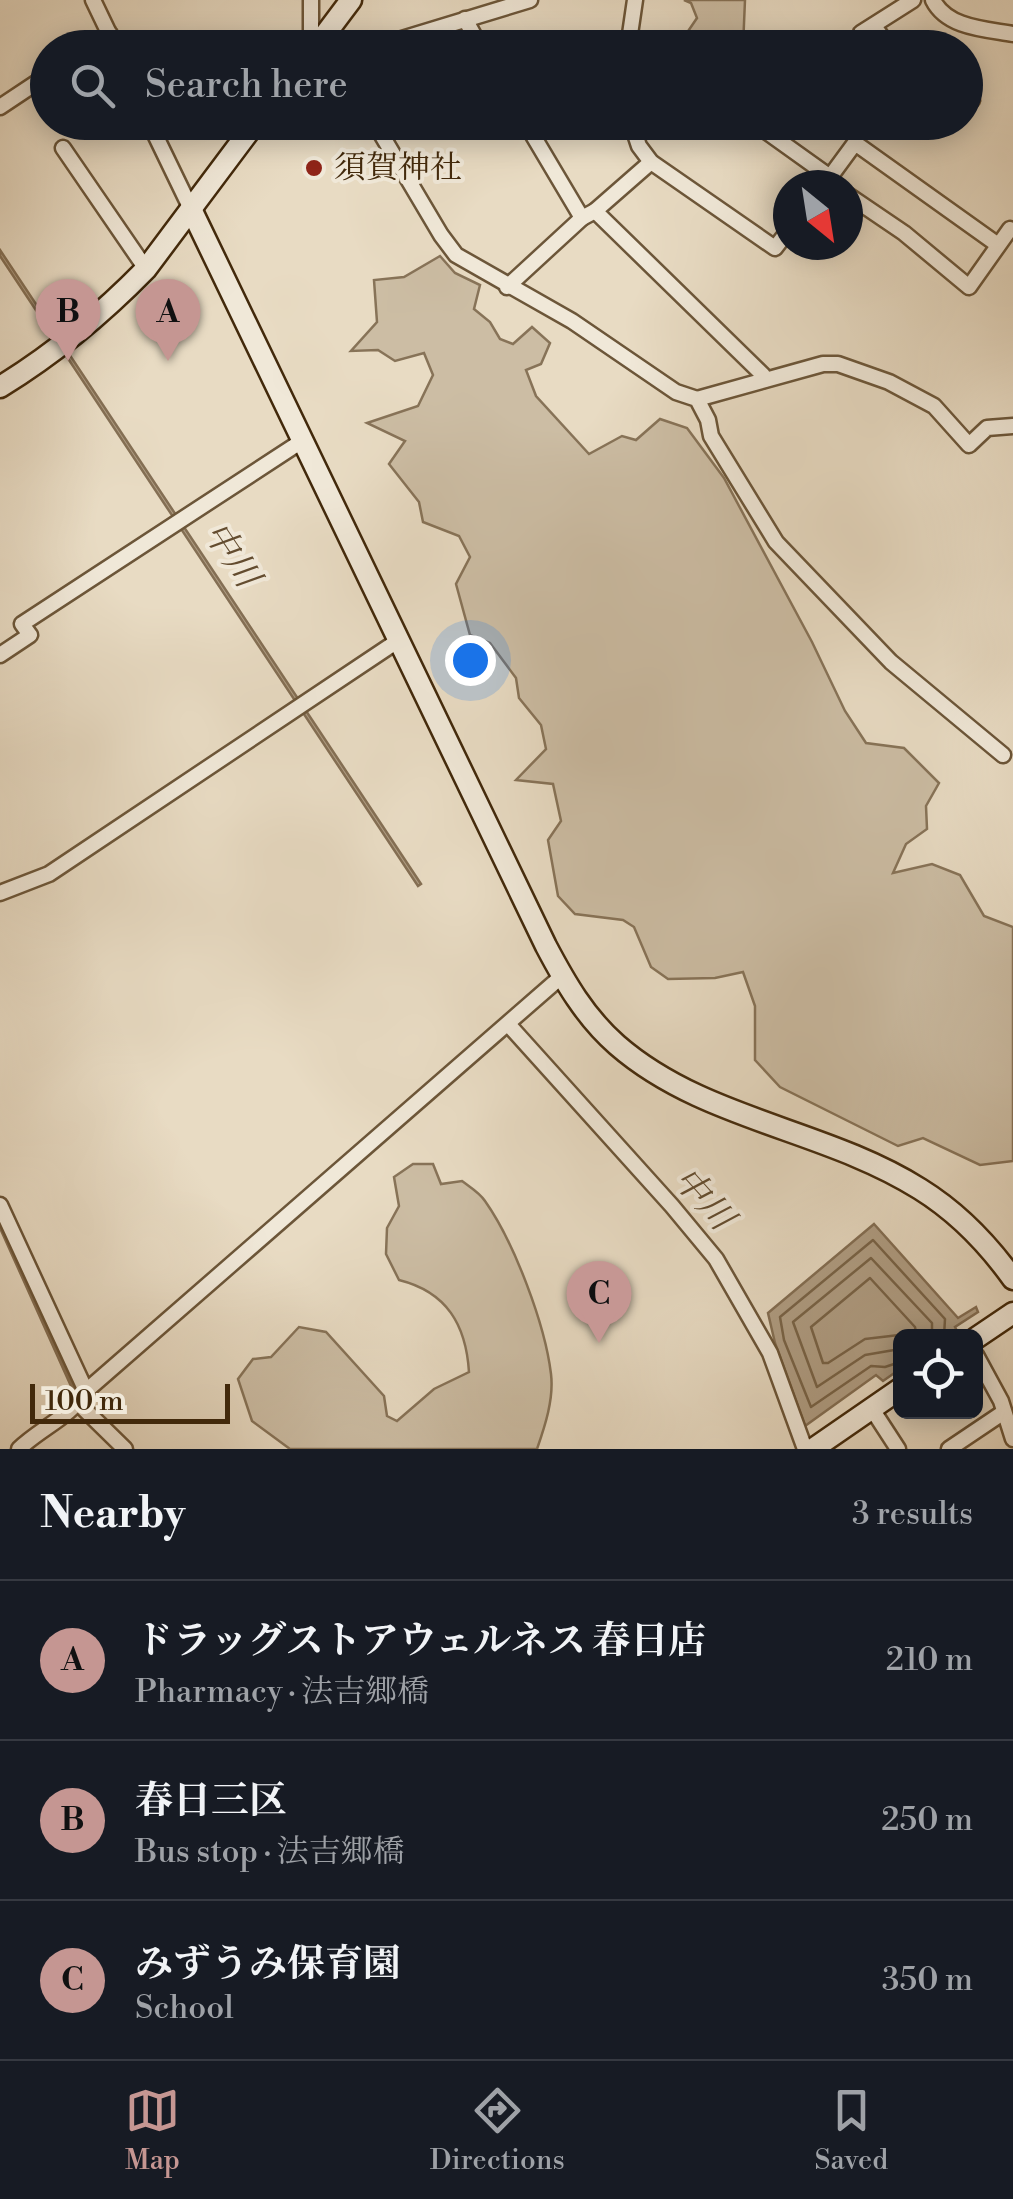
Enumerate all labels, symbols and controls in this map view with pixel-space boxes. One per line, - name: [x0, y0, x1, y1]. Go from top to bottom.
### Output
- search box: [30, 30, 983, 140]
- icon: search: [65, 58, 120, 113]
- text: Search here: [145, 62, 348, 109]
- place label: 須賀神社: [334, 148, 462, 188]
- marker: 須賀神社: [303, 157, 325, 179]
- north arrow: [773, 170, 863, 260]
- pin: B: [36, 278, 100, 361]
- pin: A: [136, 278, 200, 361]
- water label: 中川: [194, 514, 271, 599]
- your location: [445, 635, 496, 686]
- water label: 中川: [664, 1159, 745, 1242]
- pin: C: [566, 1260, 632, 1343]
- map controls: [893, 1329, 983, 1419]
- button: locate: [893, 1329, 983, 1419]
- scale bar: [30, 1379, 230, 1424]
- text: 100 m: [45, 1384, 124, 1419]
- text: Nearby: [40, 1488, 185, 1541]
- text: 3 results: [852, 1494, 973, 1534]
- text: ドラッグストアウェルネス 春日店: [135, 1618, 706, 1665]
- text: A: [61, 1640, 84, 1680]
- text: 210 m: [886, 1640, 973, 1680]
- text: Pharmacy · 法吉郷橋: [135, 1672, 429, 1712]
- text: 春日三区: [135, 1778, 287, 1825]
- text: B: [60, 1800, 85, 1840]
- text: 250 m: [881, 1800, 973, 1840]
- text: Bus stop · 法吉郷橋: [135, 1832, 405, 1872]
- text: みずうみ保育園: [135, 1941, 401, 1988]
- text: C: [61, 1960, 84, 2000]
- text: 350 m: [882, 1960, 973, 2000]
- text: School: [135, 1988, 234, 2028]
- tab: Map: [125, 2083, 180, 2178]
- tab: Directions: [430, 2083, 565, 2178]
- tab: Saved: [815, 2083, 888, 2178]

